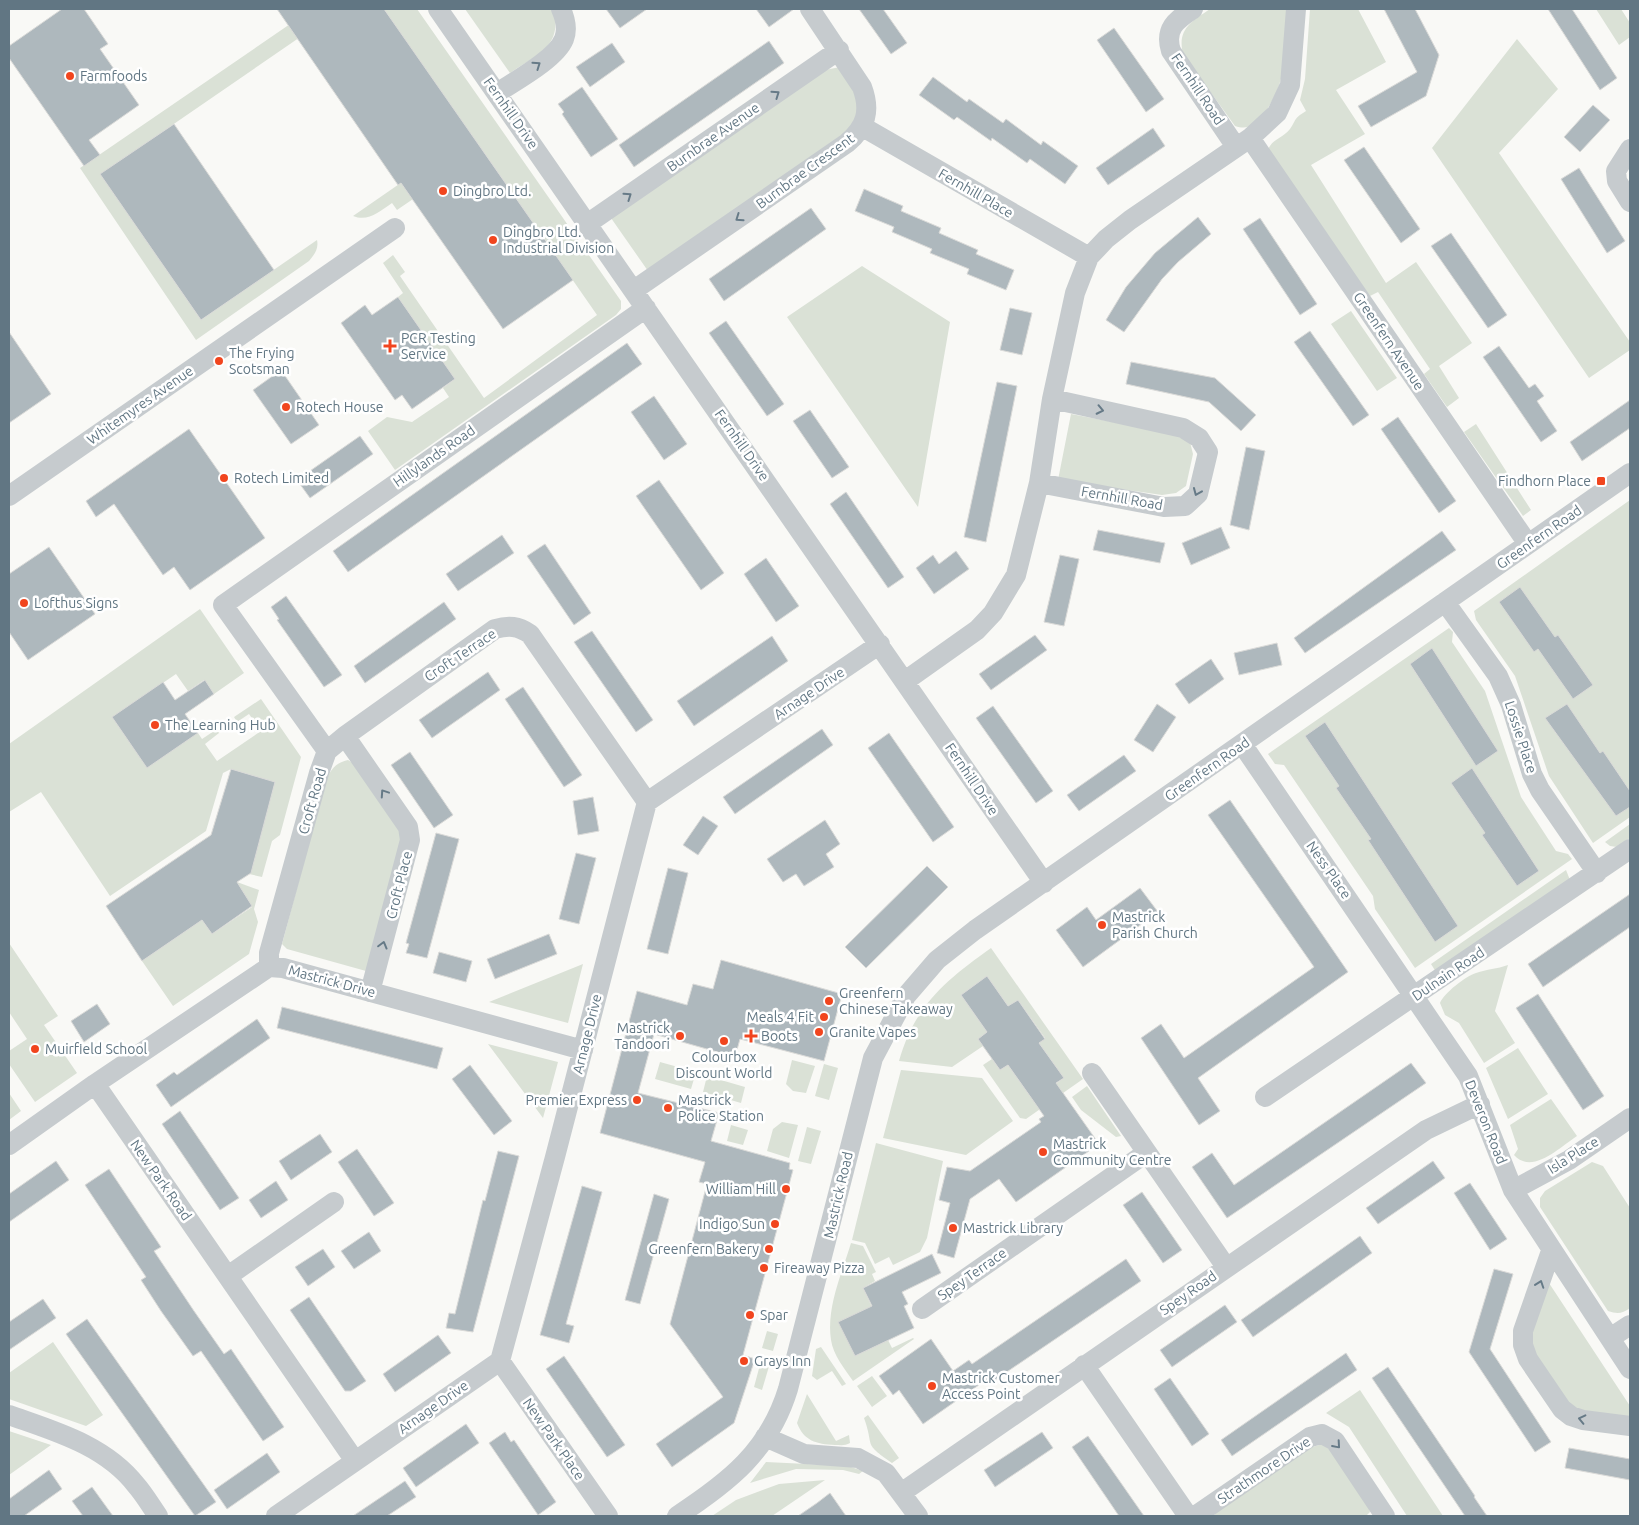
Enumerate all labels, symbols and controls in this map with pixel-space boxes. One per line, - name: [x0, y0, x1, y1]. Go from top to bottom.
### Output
- street label: Fernhill Road: [1168, 50, 1228, 128]
- one-way arrow: [531, 62, 541, 71]
- place label: Farmfoods: [80, 68, 147, 84]
- marker: Farmfoods: [64, 70, 76, 82]
- street label: Fernhill Drive: [481, 74, 541, 152]
- one-way arrow: [770, 91, 779, 100]
- street label: Burnbrae Avenue: [664, 99, 762, 175]
- street label: Burnbrae Crescent: [753, 130, 857, 212]
- street label: Fernhill Place: [936, 165, 1016, 221]
- place label: Dingbro Ltd.: [453, 183, 531, 199]
- marker: Dingbro Ltd.: [437, 185, 449, 197]
- one-way arrow: [622, 193, 631, 202]
- one-way arrow: [735, 212, 745, 221]
- place label: Dingbro Ltd. Industrial Division: [503, 224, 614, 256]
- marker: Dingbro Ltd. Industrial Division: [487, 234, 499, 246]
- street label: Greenfern Avenue: [1350, 289, 1428, 393]
- place label: PCR Testing Service: [401, 330, 476, 362]
- marker: PCR Testing Service: [383, 339, 397, 353]
- place label: The Frying Scotsman: [229, 345, 295, 377]
- marker: The Frying Scotsman: [213, 355, 225, 367]
- street label: Whitemyres Avenue: [84, 362, 196, 448]
- place label: Rotech House: [296, 399, 384, 415]
- marker: Rotech House: [280, 401, 292, 413]
- one-way arrow: [1095, 404, 1104, 415]
- street label: Fernhill Drive: [712, 406, 772, 484]
- street label: Hillylands Road: [390, 422, 478, 490]
- place label: Rotech Limited: [234, 470, 329, 486]
- marker: Rotech Limited: [218, 472, 230, 484]
- place label: Findhorn Place: [1498, 473, 1591, 489]
- marker: Findhorn Place: [1595, 475, 1607, 487]
- street label: Fernhill Road: [1080, 483, 1164, 513]
- one-way arrow: [1193, 487, 1204, 496]
- street label: Greenfern Road: [1494, 502, 1584, 572]
- place label: Lofthus Signs: [34, 595, 118, 611]
- marker: Lofthus Signs: [18, 597, 30, 609]
- street label: Croft Terrace: [421, 625, 499, 685]
- street label: Arnage Drive: [771, 664, 847, 722]
- street label: Lossie Place: [1502, 699, 1540, 775]
- place label: The Learning Hub: [165, 717, 276, 733]
- marker: The Learning Hub: [149, 719, 161, 731]
- street label: Greenfern Road: [1162, 734, 1252, 804]
- street label: Fernhill Drive: [942, 740, 1002, 818]
- street label: Croft Road: [295, 766, 329, 836]
- one-way arrow: [381, 789, 390, 799]
- street label: Ness Place: [1303, 838, 1355, 902]
- street label: Croft Place: [383, 849, 415, 921]
- place label: Mastrick Parish Church: [1112, 909, 1198, 941]
- marker: Mastrick Parish Church: [1096, 919, 1108, 931]
- one-way arrow: [378, 941, 388, 949]
- street label: Dulnain Road: [1409, 944, 1487, 1004]
- street label: Mastrick Drive: [287, 962, 377, 1000]
- place label: Greenfern Chinese Takeaway: [839, 985, 953, 1017]
- street label: Arnage Drive: [569, 992, 605, 1076]
- marker: Greenfern Chinese Takeaway: [823, 995, 835, 1007]
- place label: Meals 4 Fit: [747, 1009, 814, 1025]
- marker: Meals 4 Fit: [818, 1011, 830, 1023]
- place label: Mastrick Tandoori: [614, 1020, 670, 1052]
- place label: Granite Vapes: [829, 1024, 916, 1040]
- marker: Granite Vapes: [813, 1026, 825, 1038]
- place label: Boots: [761, 1028, 798, 1044]
- marker: Mastrick Tandoori: [674, 1030, 686, 1042]
- marker: Boots: [745, 1030, 757, 1042]
- marker: Colourbox Discount World: [718, 1035, 730, 1047]
- place label: Muirfield School: [45, 1041, 148, 1057]
- marker: Muirfield School: [29, 1043, 41, 1055]
- place label: Colourbox Discount World: [676, 1049, 772, 1081]
- street label: Deveron Road: [1462, 1078, 1510, 1166]
- place label: Premier Express: [525, 1092, 627, 1108]
- place label: Mastrick Police Station: [678, 1092, 764, 1124]
- marker: Premier Express: [631, 1094, 643, 1106]
- marker: Mastrick Police Station: [662, 1102, 674, 1114]
- street label: Isla Place: [1544, 1133, 1602, 1177]
- street label: New Park Road: [127, 1136, 195, 1224]
- place label: Mastrick Community Centre: [1053, 1136, 1172, 1168]
- marker: Mastrick Community Centre: [1037, 1146, 1049, 1158]
- street label: Mastrick Road: [820, 1150, 856, 1240]
- place label: William Hill: [706, 1181, 776, 1197]
- marker: William Hill: [780, 1183, 792, 1195]
- place label: Indigo Sun: [699, 1216, 765, 1232]
- marker: Indigo Sun: [769, 1218, 781, 1230]
- place label: Mastrick Library: [963, 1220, 1063, 1236]
- marker: Mastrick Library: [947, 1222, 959, 1234]
- place label: Greenfern Bakery: [648, 1241, 759, 1257]
- marker: Greenfern Bakery: [763, 1243, 775, 1255]
- street label: Spey Terrace: [935, 1244, 1009, 1304]
- place label: Fireaway Pizza: [774, 1260, 865, 1276]
- marker: Fireaway Pizza: [758, 1262, 770, 1274]
- street label: Spey Road: [1157, 1268, 1219, 1318]
- one-way arrow: [1534, 1280, 1544, 1288]
- place label: Spar: [760, 1307, 789, 1323]
- marker: Spar: [744, 1309, 756, 1321]
- place label: Grays Inn: [754, 1353, 811, 1369]
- marker: Grays Inn: [738, 1355, 750, 1367]
- place label: Mastrick Customer Access Point: [942, 1370, 1060, 1402]
- street label: Arnage Drive: [395, 1377, 471, 1437]
- marker: Mastrick Customer Access Point: [926, 1380, 938, 1392]
- street label: New Park Place: [520, 1395, 588, 1483]
- one-way arrow: [1578, 1414, 1587, 1425]
- street label: Strathmore Drive: [1215, 1433, 1313, 1507]
- one-way arrow: [1331, 1439, 1340, 1448]

